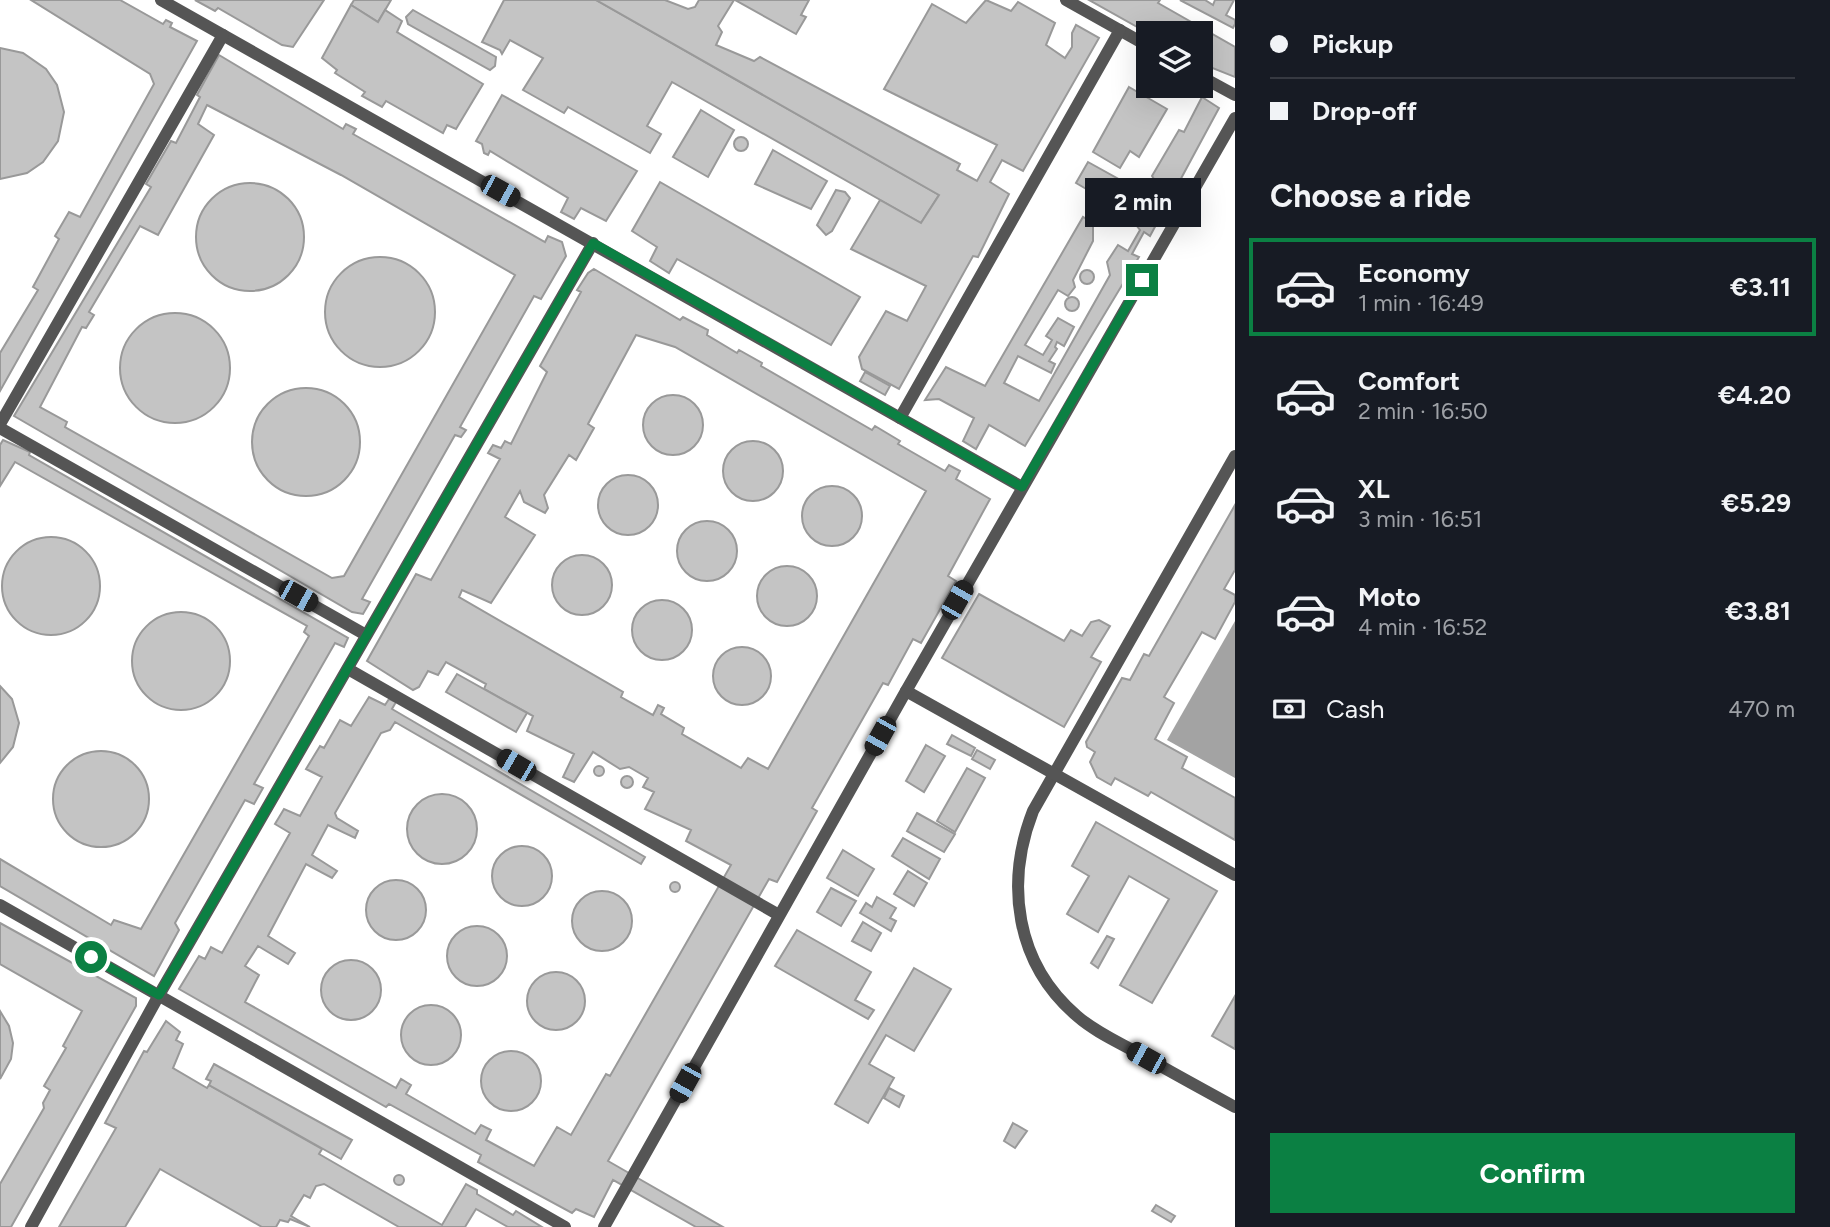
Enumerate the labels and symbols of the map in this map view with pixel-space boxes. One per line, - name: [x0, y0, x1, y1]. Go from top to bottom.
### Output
- car: [477, 172, 524, 210]
- callout: 2 min: [1084, 178, 1200, 228]
- route end: [1126, 264, 1158, 296]
- car: [275, 577, 322, 615]
- car: [938, 577, 977, 623]
- car: [861, 713, 900, 759]
- car: [493, 745, 540, 785]
- route start: [75, 941, 107, 973]
- car: [1123, 1039, 1170, 1077]
- car: [666, 1060, 705, 1106]

